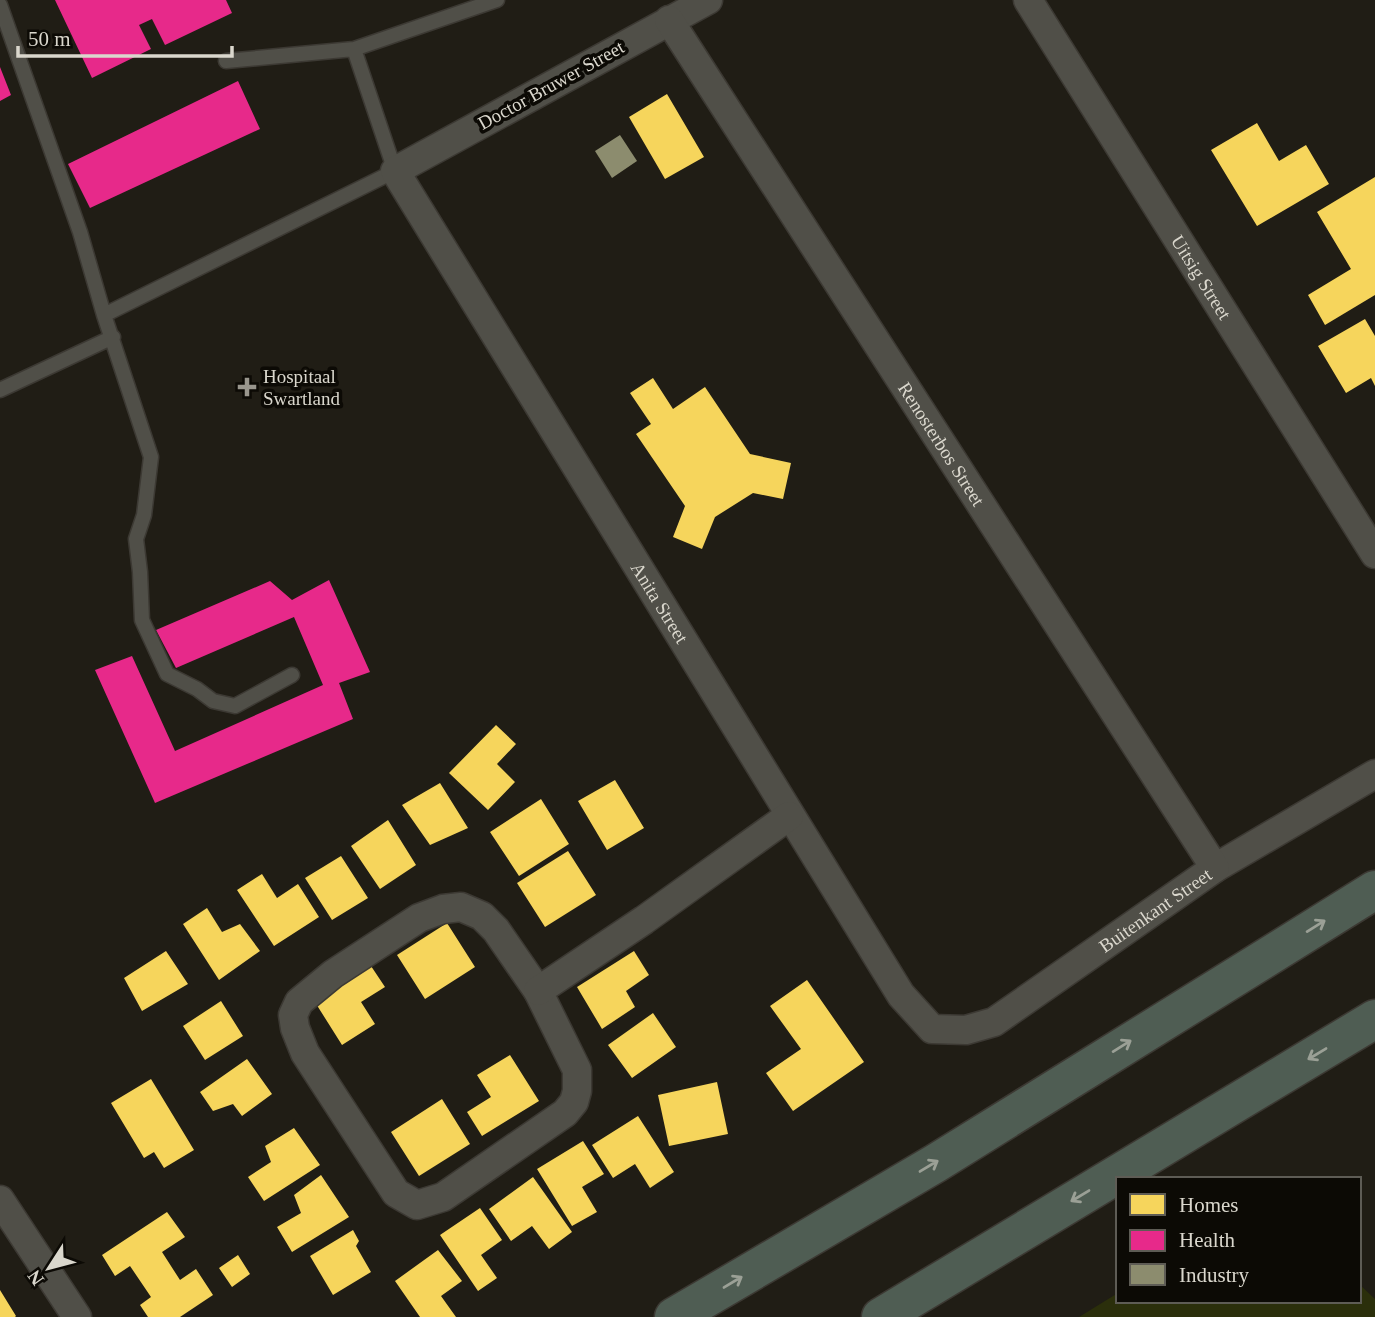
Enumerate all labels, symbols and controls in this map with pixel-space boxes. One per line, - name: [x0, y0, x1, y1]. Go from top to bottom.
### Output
- scale bar: [18, 14, 231, 58]
- text: 50 m: [28, 27, 71, 51]
- street label: Doctor Bruwer Street: [474, 36, 628, 134]
- street label: Uitsig Street: [1167, 231, 1236, 324]
- place label: Hospitaal Swartland: [263, 366, 341, 409]
- marker: Hospitaal Swartland: [237, 377, 257, 397]
- street label: Renosterbos Street: [894, 378, 990, 510]
- street label: Anita Street: [627, 558, 693, 647]
- street label: Buitenkant Street: [1095, 863, 1216, 956]
- one-way arrow: [1305, 919, 1325, 933]
- one-way arrow: [1112, 1039, 1131, 1054]
- one-way arrow: [1307, 1047, 1327, 1061]
- one-way arrow: [918, 1159, 938, 1173]
- legend: [1116, 1177, 1361, 1303]
- one-way arrow: [1070, 1190, 1090, 1204]
- text: Homes: [1179, 1193, 1239, 1217]
- text: Health: [1179, 1228, 1235, 1252]
- north arrow: [14, 1233, 84, 1303]
- text: Industry: [1179, 1263, 1249, 1287]
- text: N: [23, 1266, 48, 1289]
- one-way arrow: [723, 1275, 743, 1289]

